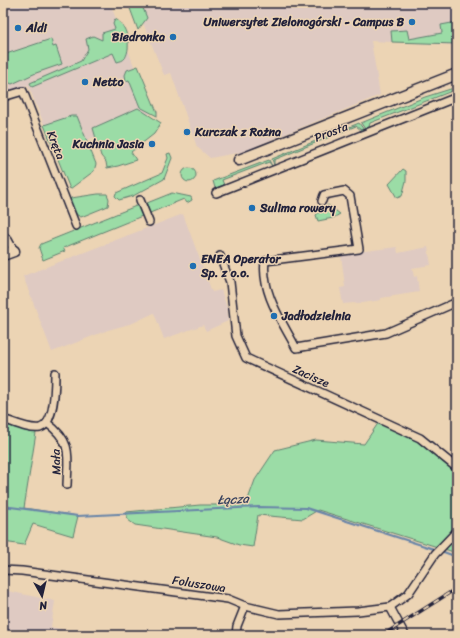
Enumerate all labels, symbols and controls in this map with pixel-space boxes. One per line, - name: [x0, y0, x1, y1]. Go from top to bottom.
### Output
- place label: Uniwersytet Zielonogórski - Campus B: [204, 11, 404, 33]
- place label: Aldi: [25, 17, 48, 39]
- marker: Uniwersytet Zielonogórski - Campus B: [407, 17, 417, 27]
- marker: Aldi: [13, 23, 23, 33]
- place label: Biedronka: [112, 26, 165, 48]
- marker: Biedronka: [168, 32, 178, 42]
- place label: Netto: [92, 71, 124, 93]
- marker: Netto: [80, 77, 90, 87]
- street label: Prosta: [311, 115, 352, 148]
- place label: Kurczak z Rożna: [194, 121, 281, 143]
- street label: Kręta: [40, 127, 72, 163]
- marker: Kurczak z Rożna: [182, 127, 192, 137]
- place label: Kuchnia Jasia: [72, 133, 145, 155]
- marker: Kuchnia Jasia: [147, 139, 157, 149]
- place label: Sulima rowery: [259, 197, 336, 219]
- marker: Sulima rowery: [247, 203, 257, 213]
- place label: ENEA Operator Sp. z o.o.: [200, 248, 282, 284]
- marker: ENEA Operator Sp. z o.o.: [188, 261, 198, 271]
- place label: Jadłodzielnia: [281, 305, 352, 327]
- marker: Jadłodzielnia: [269, 311, 279, 321]
- street label: Zacisze: [289, 358, 333, 394]
- street label: Mała: [45, 448, 67, 475]
- water label: Łącza: [217, 487, 251, 511]
- street label: Foluszowa: [171, 569, 227, 599]
- north arrow: [22, 576, 62, 616]
- text: N: [38, 595, 49, 615]

